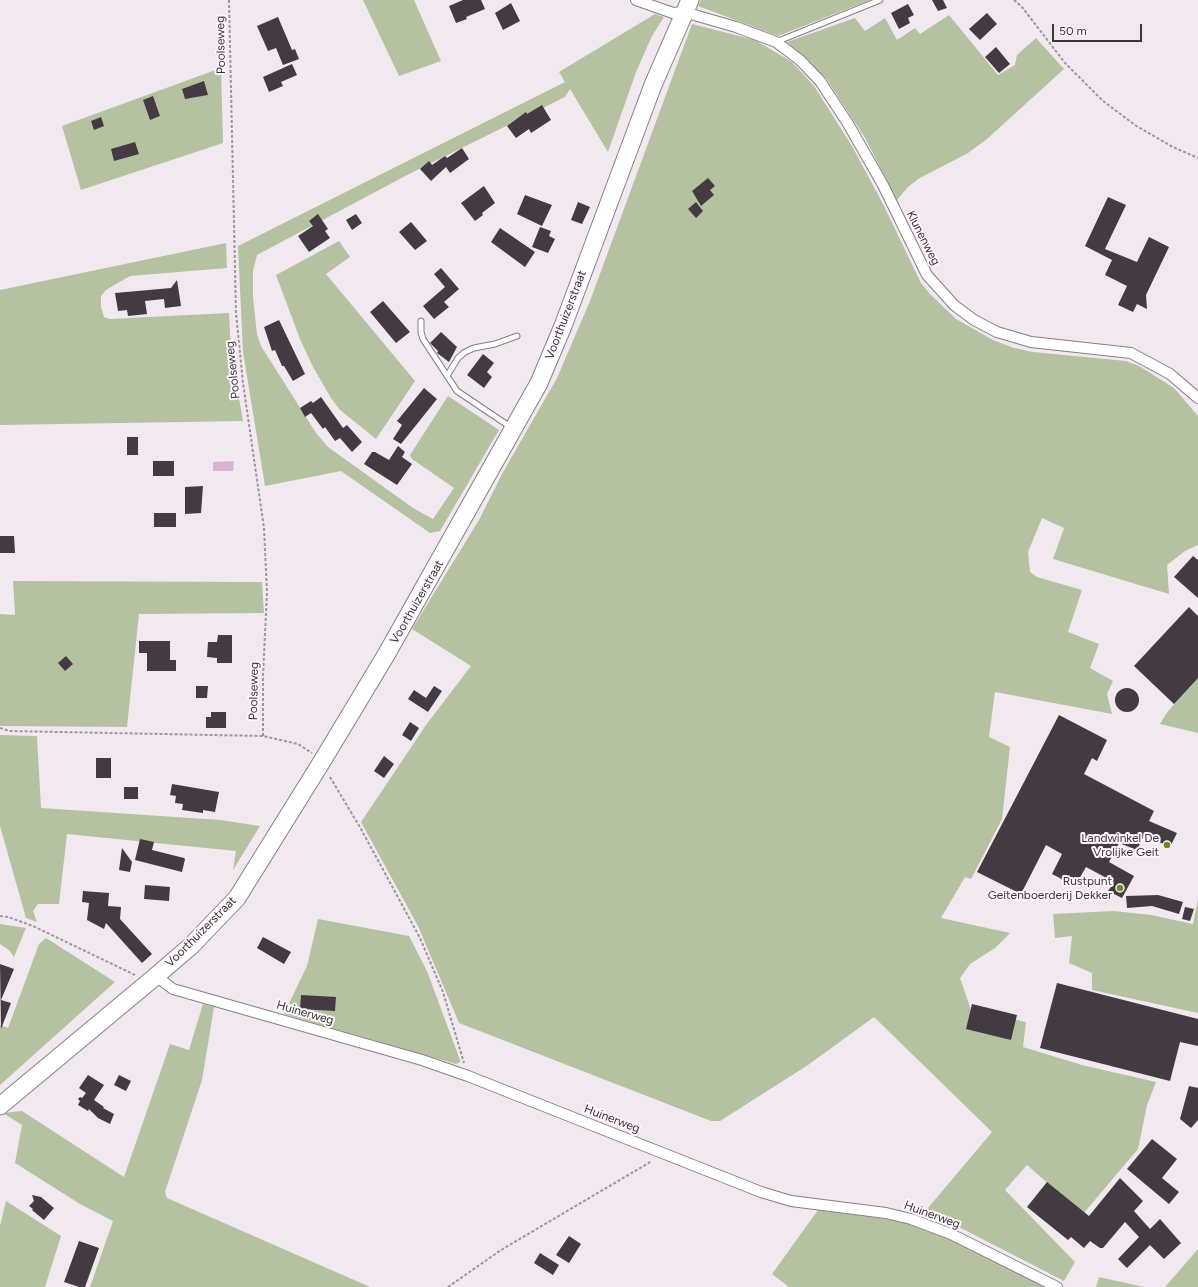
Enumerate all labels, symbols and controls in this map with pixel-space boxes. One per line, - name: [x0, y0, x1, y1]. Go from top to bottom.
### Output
- street label: Poolseweg: [213, 16, 229, 74]
- scale bar: [1054, 16, 1144, 42]
- text: 50 m: [1059, 24, 1087, 38]
- street label: Klunenweg: [903, 208, 943, 268]
- street label: Voorthuizerstraat: [542, 269, 590, 361]
- street label: Poolseweg: [223, 340, 243, 400]
- street label: Voorthuizerstraat: [387, 558, 447, 646]
- street label: Poolseweg: [246, 662, 262, 720]
- place label: Landwinkel De Vrolijke Geit: [1081, 831, 1159, 859]
- marker: Landwinkel De Vrolijke Geit: [1162, 840, 1172, 850]
- place label: Rustpunt Geitenboerderij Dekker: [988, 874, 1112, 902]
- marker: Rustpunt Geitenboerderij Dekker: [1115, 883, 1125, 893]
- street label: Voorthuizerstraat: [163, 894, 239, 970]
- street label: Huinerweg: [275, 998, 335, 1028]
- street label: Huinerweg: [582, 1102, 642, 1136]
- street label: Huinerweg: [902, 1198, 962, 1232]

